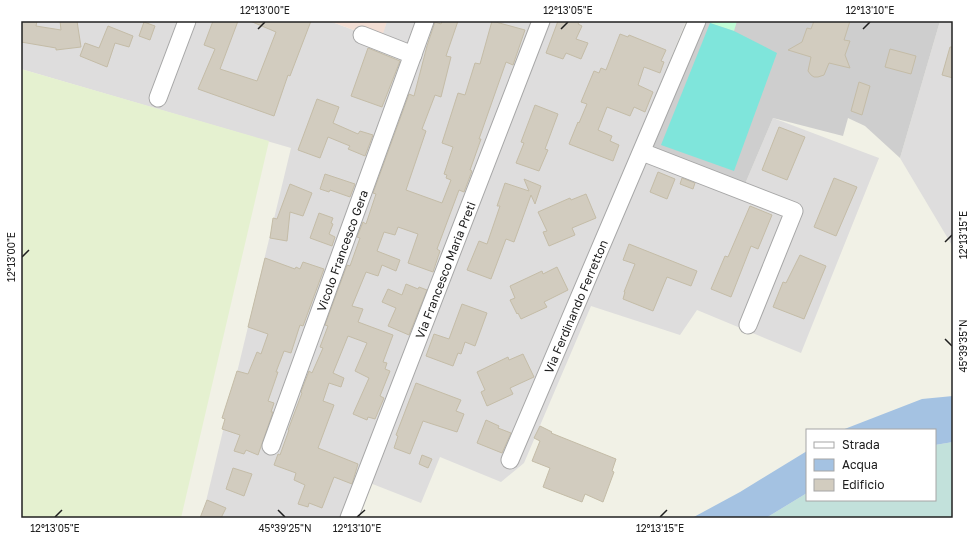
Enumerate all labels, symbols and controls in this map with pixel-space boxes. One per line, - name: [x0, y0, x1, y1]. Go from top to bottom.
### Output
- text: 12°13'00"E: [240, 4, 290, 16]
- text: 12°13'05"E: [543, 4, 593, 16]
- text: 12°13'10"E: [846, 4, 894, 16]
- street label: Vicolo Francesco Gera: [313, 188, 371, 313]
- street label: Via Francesco Maria Preti: [412, 199, 478, 341]
- text: 12°13'15"E: [957, 211, 969, 259]
- text: 12°13'00"E: [5, 232, 17, 282]
- street label: Via Ferdinando Ferretton: [540, 237, 611, 375]
- text: 45°39'35"N: [957, 319, 969, 373]
- legend: [806, 429, 936, 501]
- text: Strada: [842, 437, 880, 452]
- text: Acqua: [842, 457, 878, 472]
- text: Edificio: [842, 477, 884, 492]
- text: 12°13'05"E: [30, 522, 80, 534]
- text: 45°39'25"N: [259, 522, 312, 534]
- text: 12°13'10"E: [333, 522, 381, 534]
- text: 12°13'15"E: [636, 522, 684, 534]

